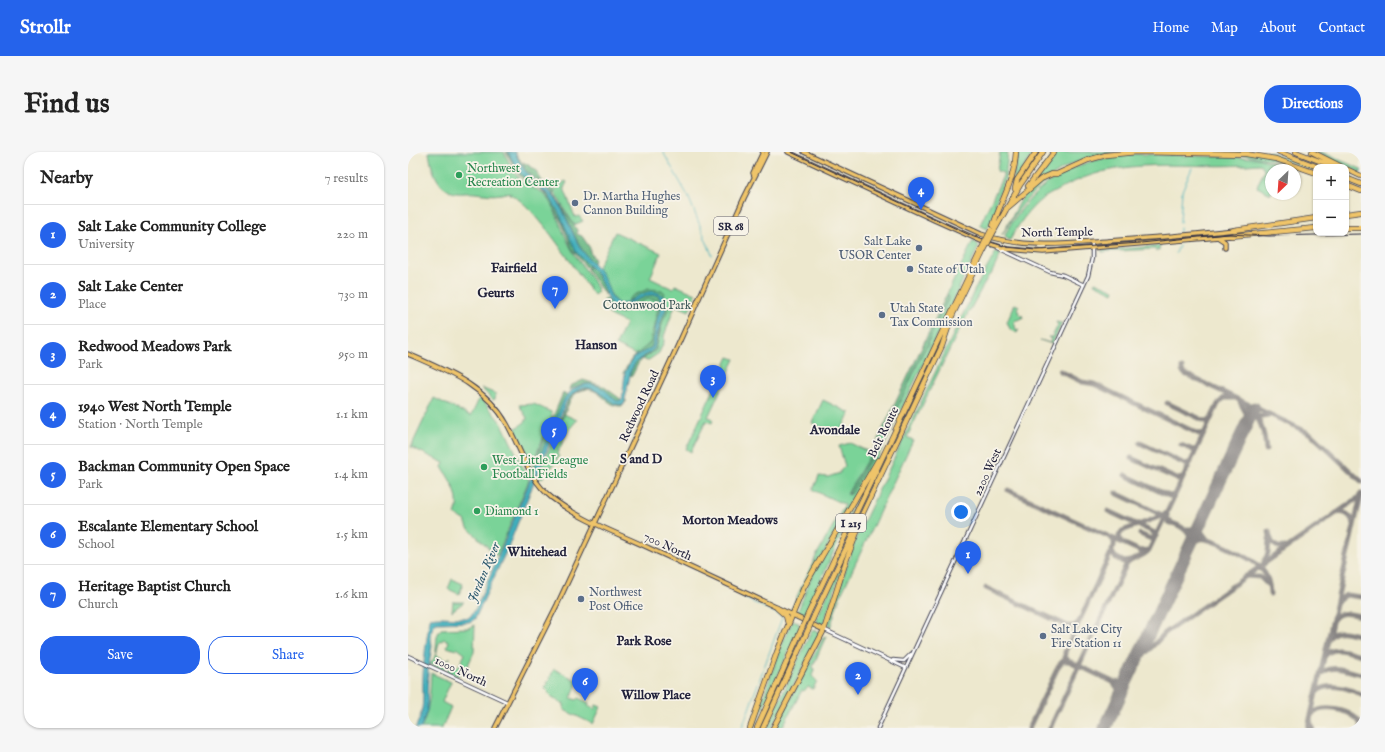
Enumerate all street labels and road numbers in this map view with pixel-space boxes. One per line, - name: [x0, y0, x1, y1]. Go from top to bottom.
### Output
- road number: SR 68: [714, 217, 748, 235]
- street label: North Temple: [1021, 224, 1093, 242]
- street label: Redwood Road: [616, 367, 663, 445]
- street label: Belt Route: [865, 404, 902, 460]
- street label: 2200 West: [970, 446, 1005, 498]
- road number: I 215: [836, 514, 866, 532]
- street label: 700 North: [641, 529, 695, 564]
- street label: 1000 North: [432, 653, 490, 690]

